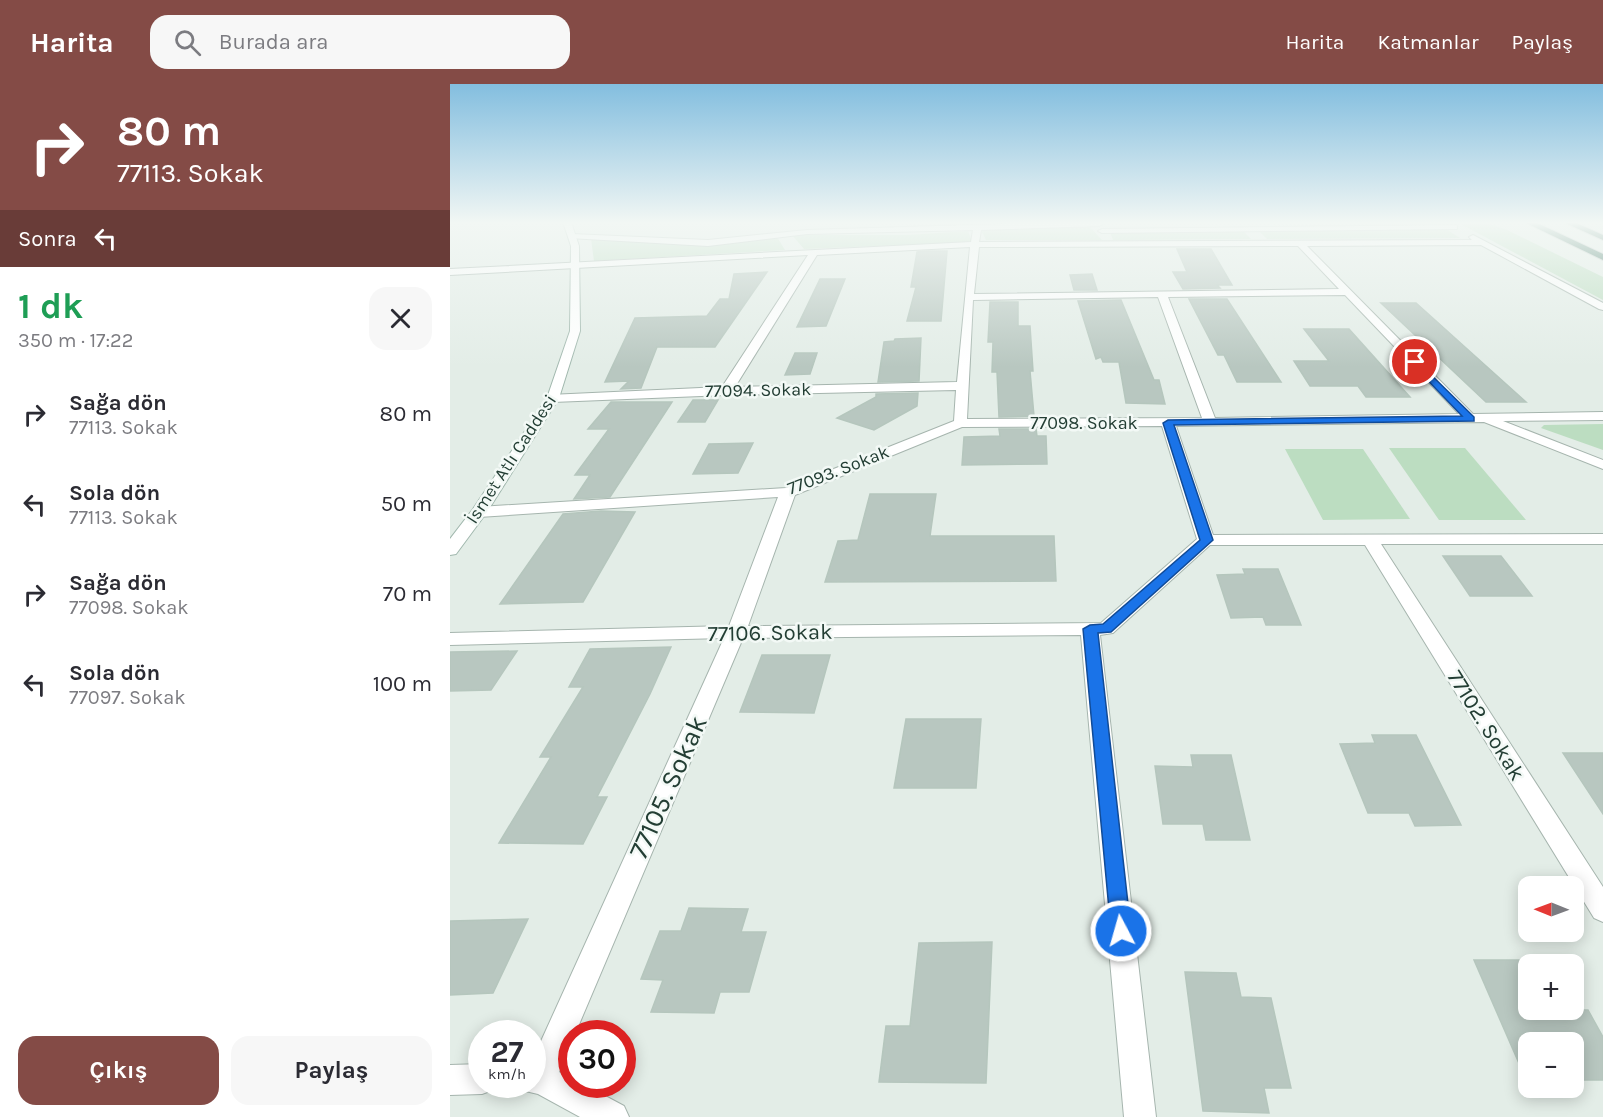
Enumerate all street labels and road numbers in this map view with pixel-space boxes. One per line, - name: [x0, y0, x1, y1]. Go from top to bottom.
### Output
- street label: 77094. Sokak: [705, 378, 811, 402]
- street label: İsmet Atlı Caddesi: [461, 390, 561, 528]
- street label: 77098. Sokak: [1030, 412, 1138, 434]
- street label: 77093. Sokak: [784, 441, 892, 499]
- street label: 77106. Sokak: [707, 619, 833, 647]
- street label: 77102. Sokak: [1442, 666, 1530, 785]
- street label: 77105. Sokak: [622, 711, 714, 863]

